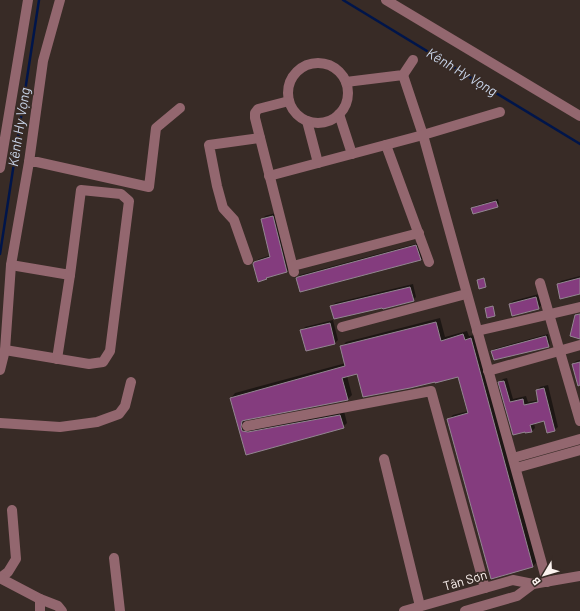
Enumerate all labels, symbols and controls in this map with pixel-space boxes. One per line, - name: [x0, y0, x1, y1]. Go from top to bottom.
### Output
- water label: Kênh Hy Vọng: [424, 44, 501, 99]
- water label: Kênh Hy Vọng: [4, 86, 33, 168]
- north arrow: [524, 555, 564, 595]
- street label: Tân Sơn: [441, 566, 489, 594]
- text: B: [528, 575, 543, 588]

